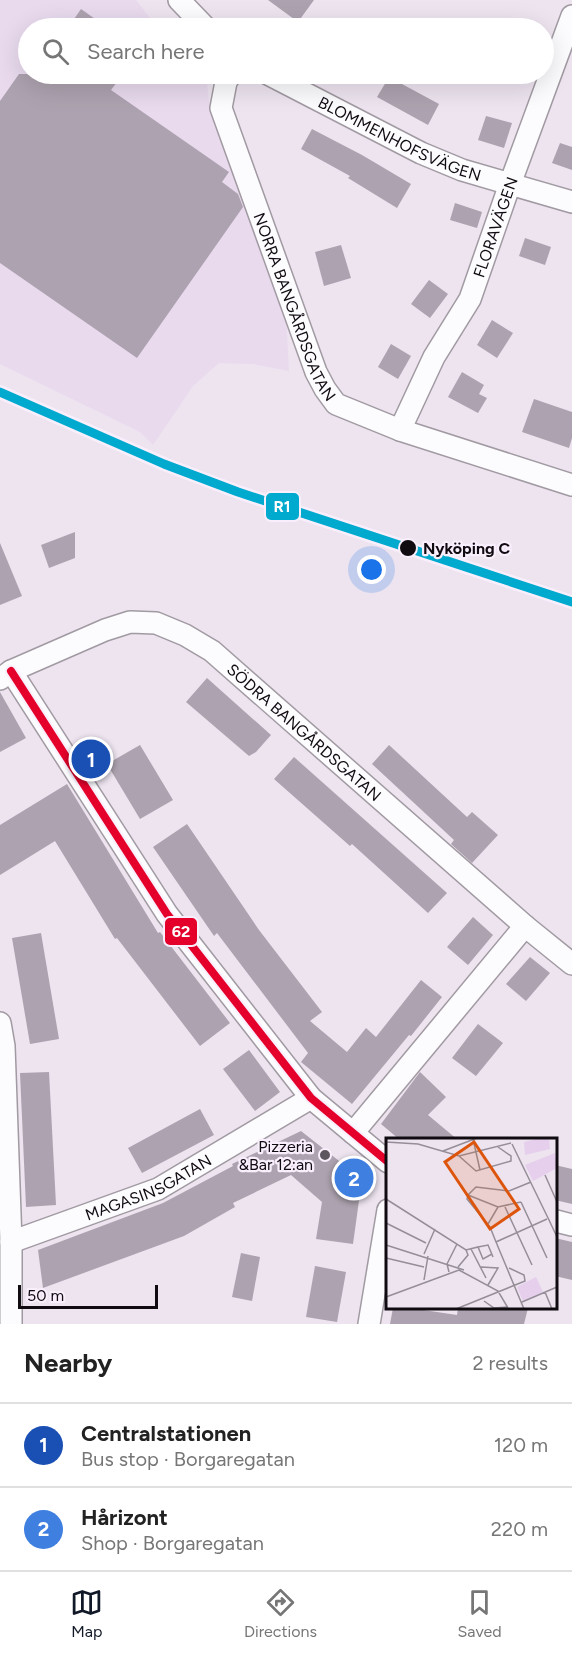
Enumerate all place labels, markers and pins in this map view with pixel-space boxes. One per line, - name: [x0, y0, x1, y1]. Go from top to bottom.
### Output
- marker: Nyköping C: [398, 538, 418, 558]
- place label: Nyköping C: [423, 539, 510, 558]
- pin: 1: [72, 736, 110, 782]
- place label: Pizzeria &Bar 12:an: [239, 1137, 313, 1174]
- marker: Pizzeria &Bar 12:an: [318, 1148, 332, 1162]
- pin: 2: [334, 1156, 374, 1200]

